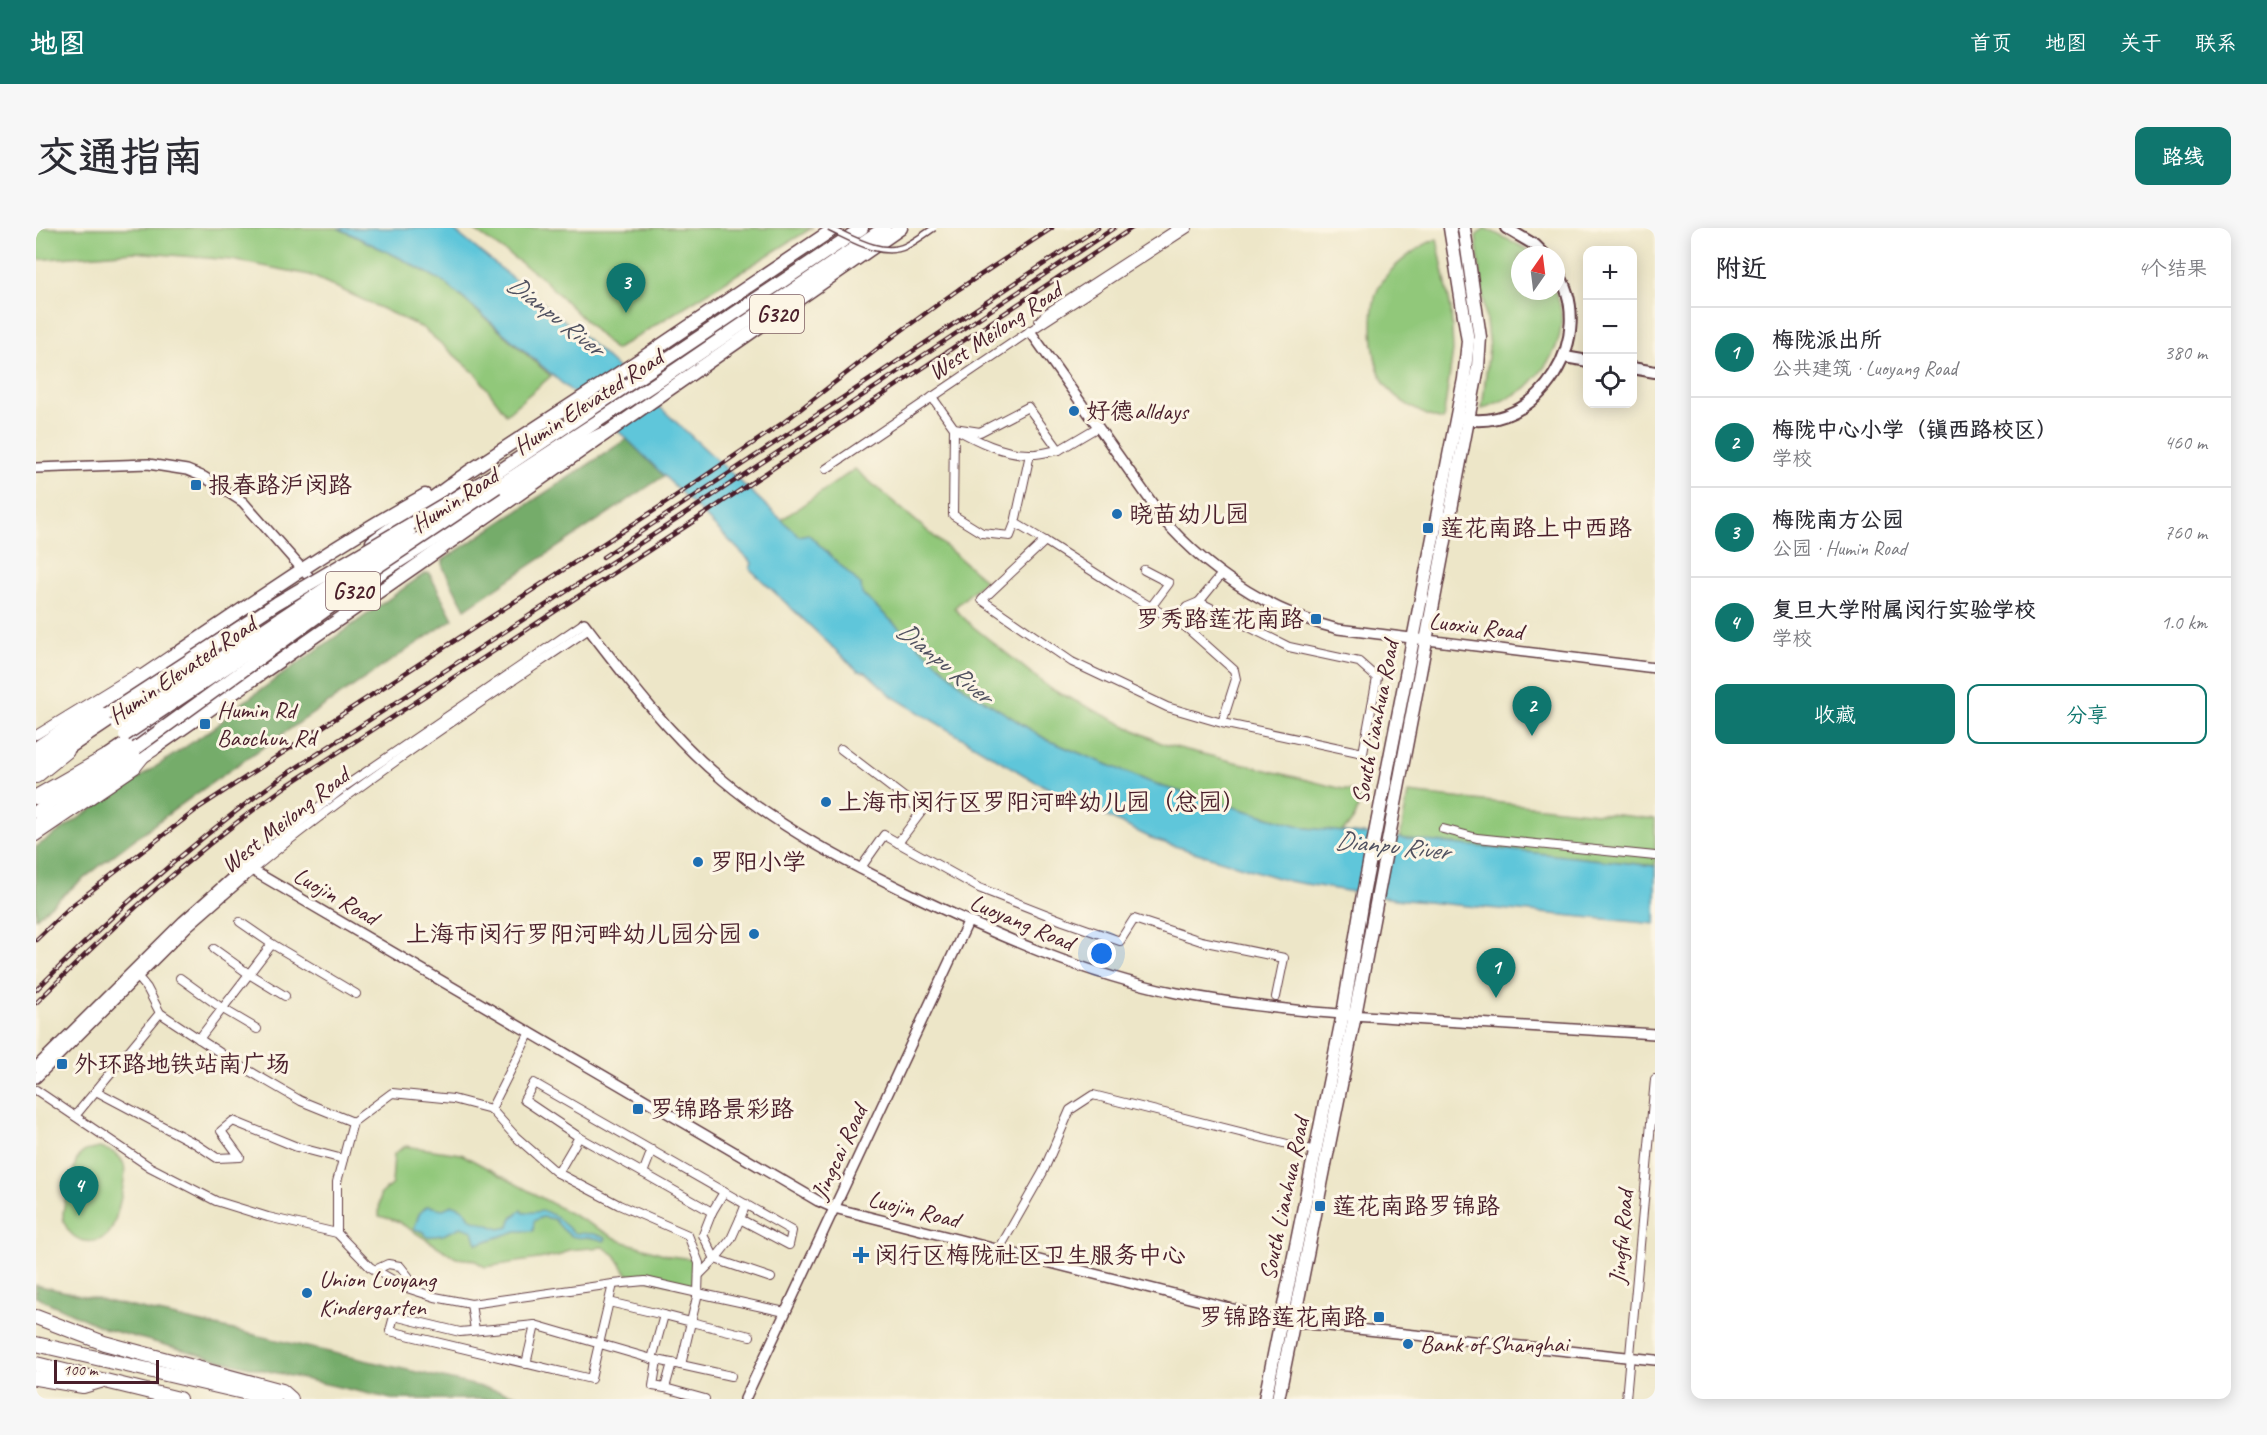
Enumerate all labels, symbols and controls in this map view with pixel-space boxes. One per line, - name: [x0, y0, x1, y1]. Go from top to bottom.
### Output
- text: 地图: [30, 26, 86, 61]
- text: 首页: [1970, 30, 2012, 56]
- text: 地图: [2045, 30, 2087, 56]
- text: 关于: [2120, 30, 2162, 56]
- text: 联系: [2195, 30, 2237, 56]
- button: 路线: [2135, 127, 2231, 185]
- text: 交通指南: [36, 131, 204, 184]
- north arrow: [1511, 246, 1565, 300]
- map controls: [1583, 246, 1637, 408]
- button: +: [1583, 246, 1637, 300]
- text: 附近: [1715, 252, 1767, 285]
- text: 4个结果: [2138, 256, 2207, 281]
- pin: 3: [606, 264, 646, 313]
- water label: Dianpu River: [501, 267, 614, 366]
- street label: West Meilong Road: [922, 273, 1071, 387]
- road number: G320: [750, 295, 804, 333]
- button: −: [1583, 300, 1637, 354]
- text: 梅陇派出所: [1772, 326, 1882, 354]
- text: 1: [1730, 340, 1739, 365]
- text: 380 m: [2164, 340, 2207, 365]
- street label: Humin Elevated Road: [508, 341, 671, 461]
- button: locate: [1583, 354, 1637, 408]
- text: 公共建筑 · Luoyang Road: [1772, 356, 1957, 381]
- place label: 好德alldays: [1086, 396, 1190, 426]
- marker: 好德alldays: [1067, 404, 1081, 418]
- text: 梅陇中心小学（镇西路校区）: [1772, 416, 2058, 444]
- text: 2: [1730, 430, 1739, 455]
- text: 460 m: [2164, 430, 2207, 455]
- text: 学校: [1772, 446, 1812, 471]
- street label: Humin Road: [406, 459, 507, 539]
- place label: 报春路沪闵路: [208, 470, 352, 500]
- marker: 报春路沪闵路: [189, 478, 203, 492]
- place label: 晓苗幼儿园: [1129, 499, 1249, 529]
- text: 梅陇南方公园: [1772, 506, 1904, 534]
- marker: 晓苗幼儿园: [1110, 507, 1124, 521]
- place label: 莲花南路上中西路: [1440, 513, 1632, 543]
- text: 3: [1730, 520, 1739, 545]
- text: 760 m: [2164, 520, 2207, 545]
- marker: 莲花南路上中西路: [1421, 521, 1435, 535]
- text: 公园 · Humin Road: [1772, 536, 1906, 561]
- road number: G320: [326, 572, 380, 610]
- text: 复旦大学附属闵行实验学校: [1772, 596, 2036, 624]
- place label: 罗秀路莲花南路: [1136, 604, 1304, 634]
- street label: Luoxiu Road: [1427, 605, 1528, 647]
- street label: Humin Elevated Road: [102, 608, 265, 730]
- text: 4: [1730, 610, 1739, 635]
- text: 1.0 km: [2161, 610, 2207, 635]
- marker: 罗秀路莲花南路: [1309, 612, 1323, 626]
- water label: Dianpu River: [890, 614, 1003, 714]
- text: 学校: [1772, 626, 1812, 651]
- street label: South Lianhua Road: [1345, 635, 1406, 806]
- button: 收藏: [1715, 684, 1955, 744]
- button: 分享: [1967, 684, 2207, 744]
- pin: 2: [1512, 686, 1552, 736]
- place label: Humin Rd Baochun Rd: [217, 695, 319, 753]
- marker: Humin Rd Baochun Rd: [198, 717, 212, 731]
- street label: West Meilong Road: [215, 758, 358, 879]
- place label: 上海市闵行区罗阳河畔幼儿园（总园）: [838, 787, 1246, 817]
- marker: 上海市闵行区罗阳河畔幼儿园（总园）: [819, 795, 833, 809]
- water label: Dianpu River: [1334, 823, 1455, 868]
- place label: 罗阳小学: [710, 847, 806, 877]
- marker: 罗阳小学: [691, 855, 705, 869]
- street label: Luojin Road: [288, 860, 387, 934]
- street label: Luoyang Road: [966, 887, 1082, 959]
- place label: 上海市闵行罗阳河畔幼儿园分园: [406, 919, 742, 949]
- marker: 上海市闵行罗阳河畔幼儿园分园: [747, 927, 761, 941]
- your location: [1087, 939, 1116, 968]
- pin: 1: [1476, 948, 1516, 998]
- place label: 外环路地铁站南广场: [74, 1049, 290, 1079]
- marker: 外环路地铁站南广场: [55, 1057, 69, 1071]
- place label: 罗锦路景彩路: [650, 1094, 794, 1124]
- street label: Jingcai Road: [804, 1097, 875, 1205]
- marker: 罗锦路景彩路: [631, 1102, 645, 1116]
- street label: South Lianhua Road: [1252, 1112, 1317, 1283]
- pin: 4: [60, 1166, 99, 1216]
- street label: Luojin Road: [865, 1183, 966, 1236]
- street label: Jingfu Road: [1602, 1185, 1640, 1286]
- place label: 莲花南路罗锦路: [1332, 1191, 1500, 1221]
- marker: 莲花南路罗锦路: [1313, 1199, 1327, 1213]
- place label: 闵行区梅陇社区卫生服务中心: [874, 1240, 1186, 1270]
- marker: 闵行区梅陇社区卫生服务中心: [852, 1246, 870, 1264]
- place label: Union Luoyang Kindergarten: [319, 1264, 438, 1322]
- marker: Union Luoyang Kindergarten: [300, 1286, 314, 1300]
- place label: 罗锦路莲花南路: [1199, 1302, 1367, 1332]
- marker: 罗锦路莲花南路: [1372, 1310, 1386, 1324]
- place label: Bank of Shanghai: [1420, 1329, 1571, 1359]
- marker: Bank of Shanghai: [1401, 1337, 1415, 1351]
- scale bar: [54, 1357, 159, 1384]
- text: 100 m: [63, 1360, 97, 1380]

